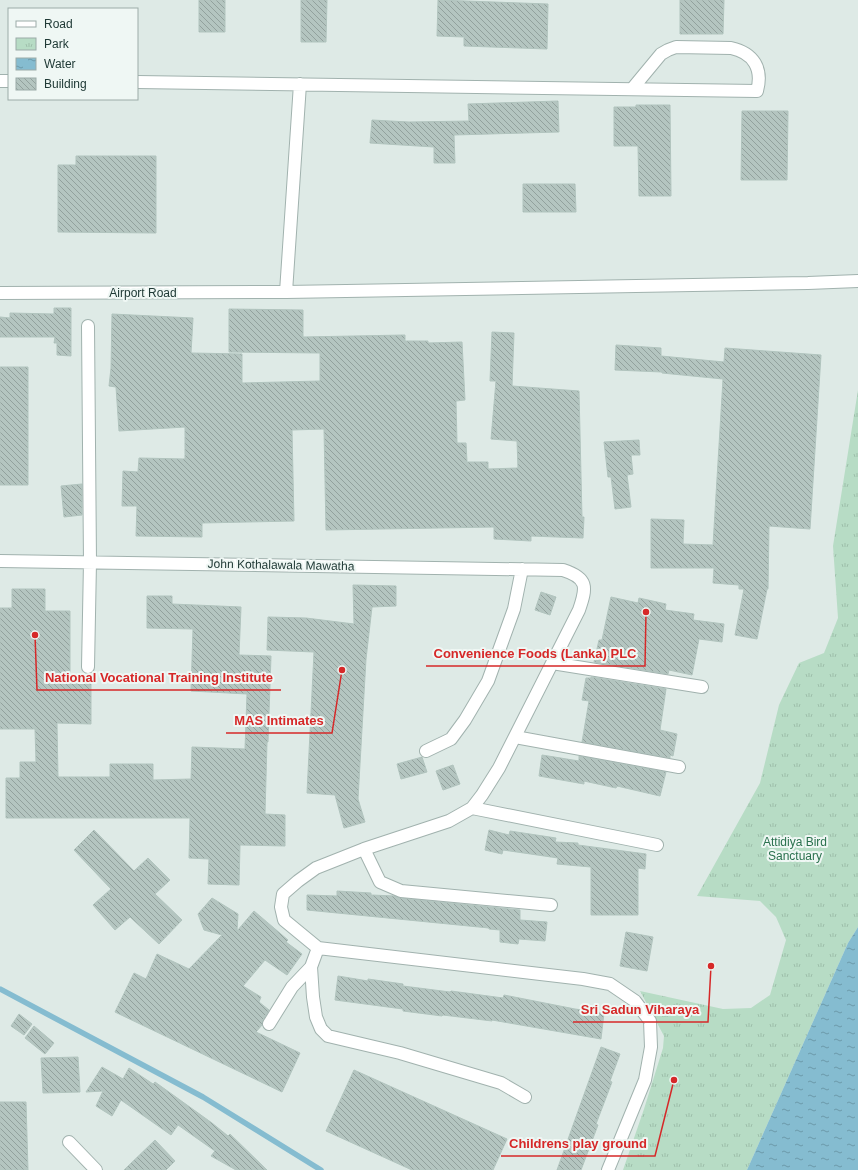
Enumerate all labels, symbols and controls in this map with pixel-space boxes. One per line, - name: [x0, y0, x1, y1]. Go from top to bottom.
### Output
- legend: [8, 8, 138, 100]
- text: Road: [44, 17, 73, 31]
- text: Park: [44, 37, 70, 51]
- text: Water: [44, 57, 76, 71]
- text: Building: [44, 77, 87, 91]
- street label: Airport Road: [109, 286, 177, 300]
- street label: John Kothalawala Mawatha: [208, 557, 355, 573]
- callout: Convenience Foods (Lanka) PLC: [426, 641, 645, 666]
- text: Convenience Foods (Lanka) PLC: [434, 646, 637, 661]
- callout: National Vocational Training Institute: [37, 665, 281, 690]
- text: National Vocational Training Institute: [45, 670, 273, 685]
- callout: MAS Intimates: [226, 708, 332, 733]
- text: MAS Intimates: [234, 713, 324, 728]
- park label: Attidiya Bird Sanctuary: [763, 835, 827, 863]
- callout: Sri Sadun Viharaya: [573, 997, 708, 1022]
- text: Sri Sadun Viharaya: [581, 1002, 700, 1017]
- callout: Childrens play ground: [501, 1131, 655, 1156]
- text: Childrens play ground: [509, 1136, 647, 1151]

